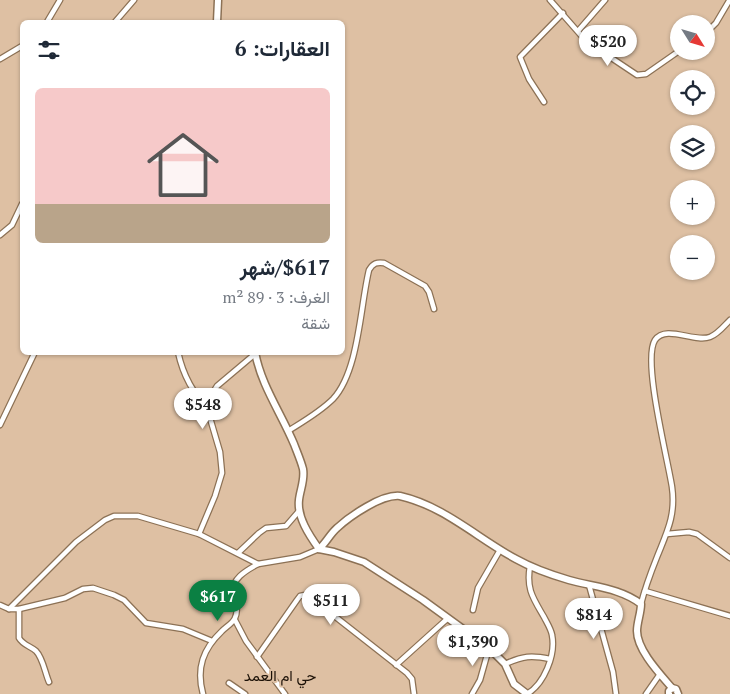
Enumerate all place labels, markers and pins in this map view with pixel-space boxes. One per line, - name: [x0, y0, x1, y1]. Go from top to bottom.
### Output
- pin: $520: [578, 24, 638, 67]
- pin: $548: [173, 388, 233, 430]
- pin: $617: [188, 580, 248, 622]
- pin: $511: [301, 584, 361, 626]
- pin: $814: [564, 598, 624, 640]
- pin: $1,390: [432, 624, 514, 667]

